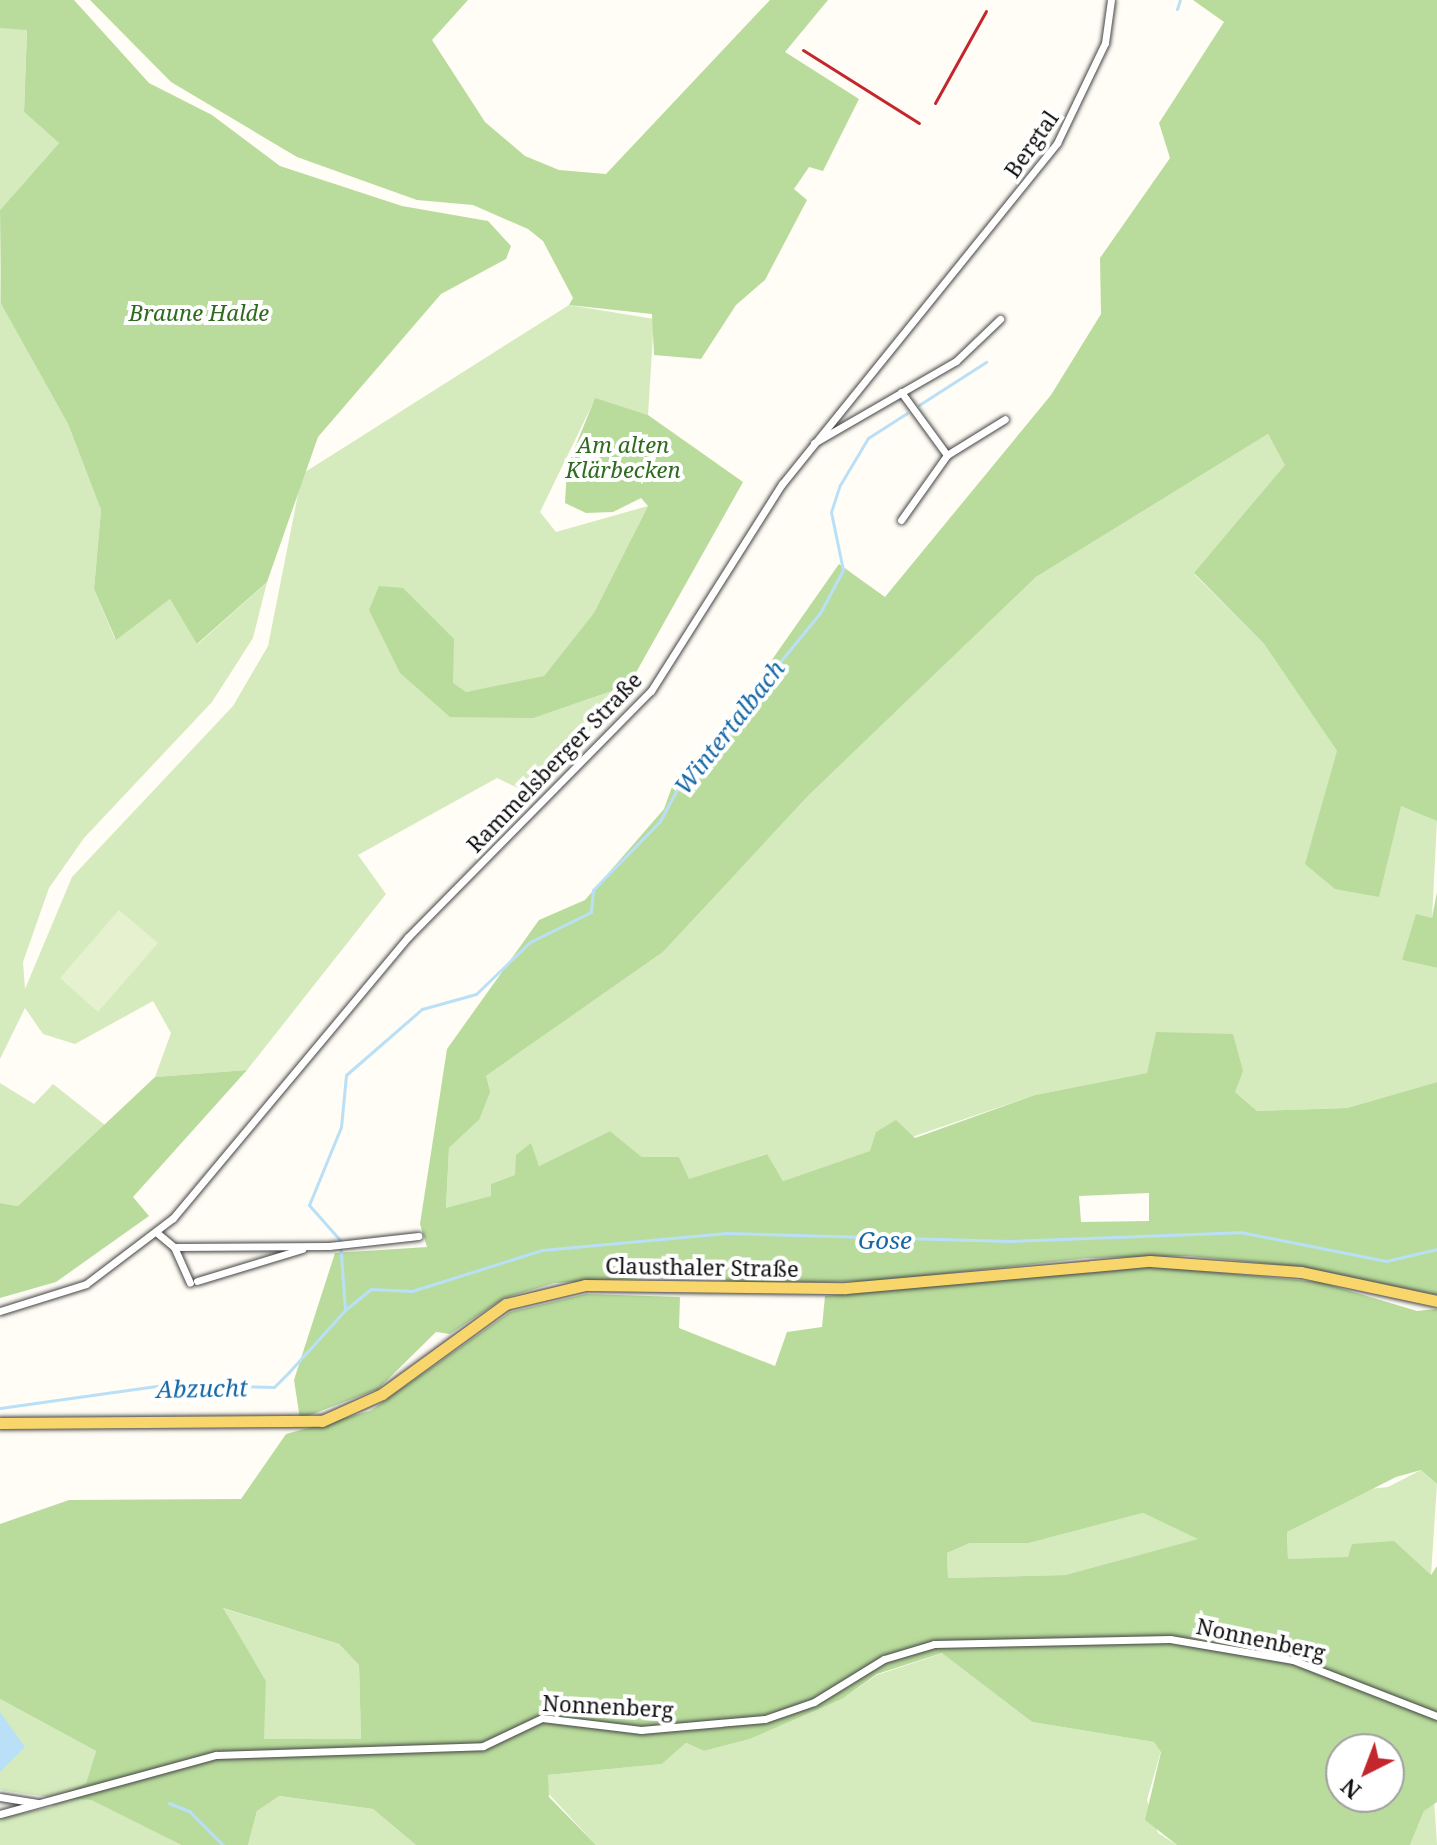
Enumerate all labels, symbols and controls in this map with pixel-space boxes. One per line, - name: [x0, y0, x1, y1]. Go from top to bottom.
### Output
- street label: Bergtal: [999, 106, 1063, 182]
- park label: Braune Halde: [129, 300, 269, 326]
- park label: Am alten Klärbecken: [565, 431, 681, 482]
- water label: Wintertalbach: [668, 654, 790, 800]
- street label: Rammelsberger Straße: [461, 666, 647, 858]
- water label: Gose: [858, 1226, 912, 1254]
- street label: Clausthaler Straße: [605, 1252, 799, 1282]
- water label: Abzucht: [156, 1373, 248, 1403]
- street label: Nonnenberg: [1194, 1612, 1328, 1666]
- street label: Nonnenberg: [542, 1689, 674, 1723]
- north arrow: [1325, 1733, 1405, 1813]
- text: N: [1334, 1772, 1367, 1806]

